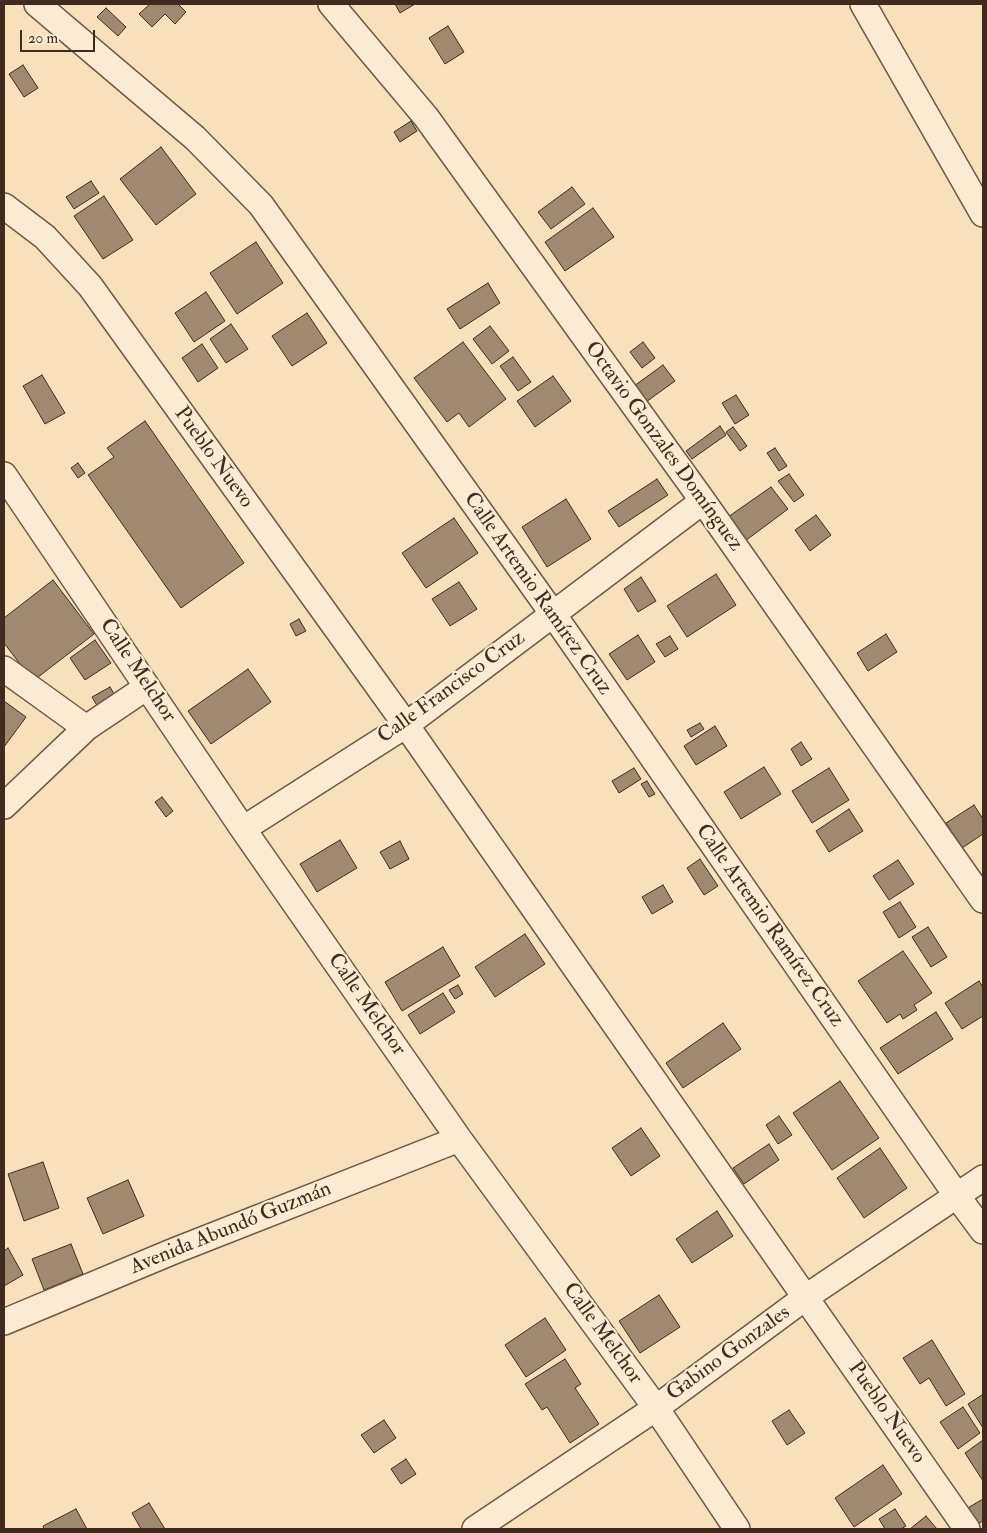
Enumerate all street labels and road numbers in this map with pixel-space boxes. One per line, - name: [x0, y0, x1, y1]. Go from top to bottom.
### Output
- street label: Octavio Gonzales Domínguez: [578, 337, 748, 557]
- street label: Pueblo Nuevo: [168, 403, 258, 513]
- street label: Calle Artemio Ramírez Cruz: [457, 488, 617, 700]
- street label: Calle Melchor: [93, 615, 181, 727]
- street label: Calle Francisco Cruz: [373, 626, 531, 750]
- street label: Calle Artemio Ramírez Cruz: [689, 820, 849, 1032]
- street label: Calle Melchor: [321, 949, 411, 1061]
- street label: Avenida Abundó Guzmán: [127, 1177, 335, 1281]
- street label: Calle Melchor: [557, 1278, 647, 1390]
- street label: Gabino Gonzales: [663, 1301, 795, 1407]
- street label: Pueblo Nuevo: [842, 1357, 930, 1469]

